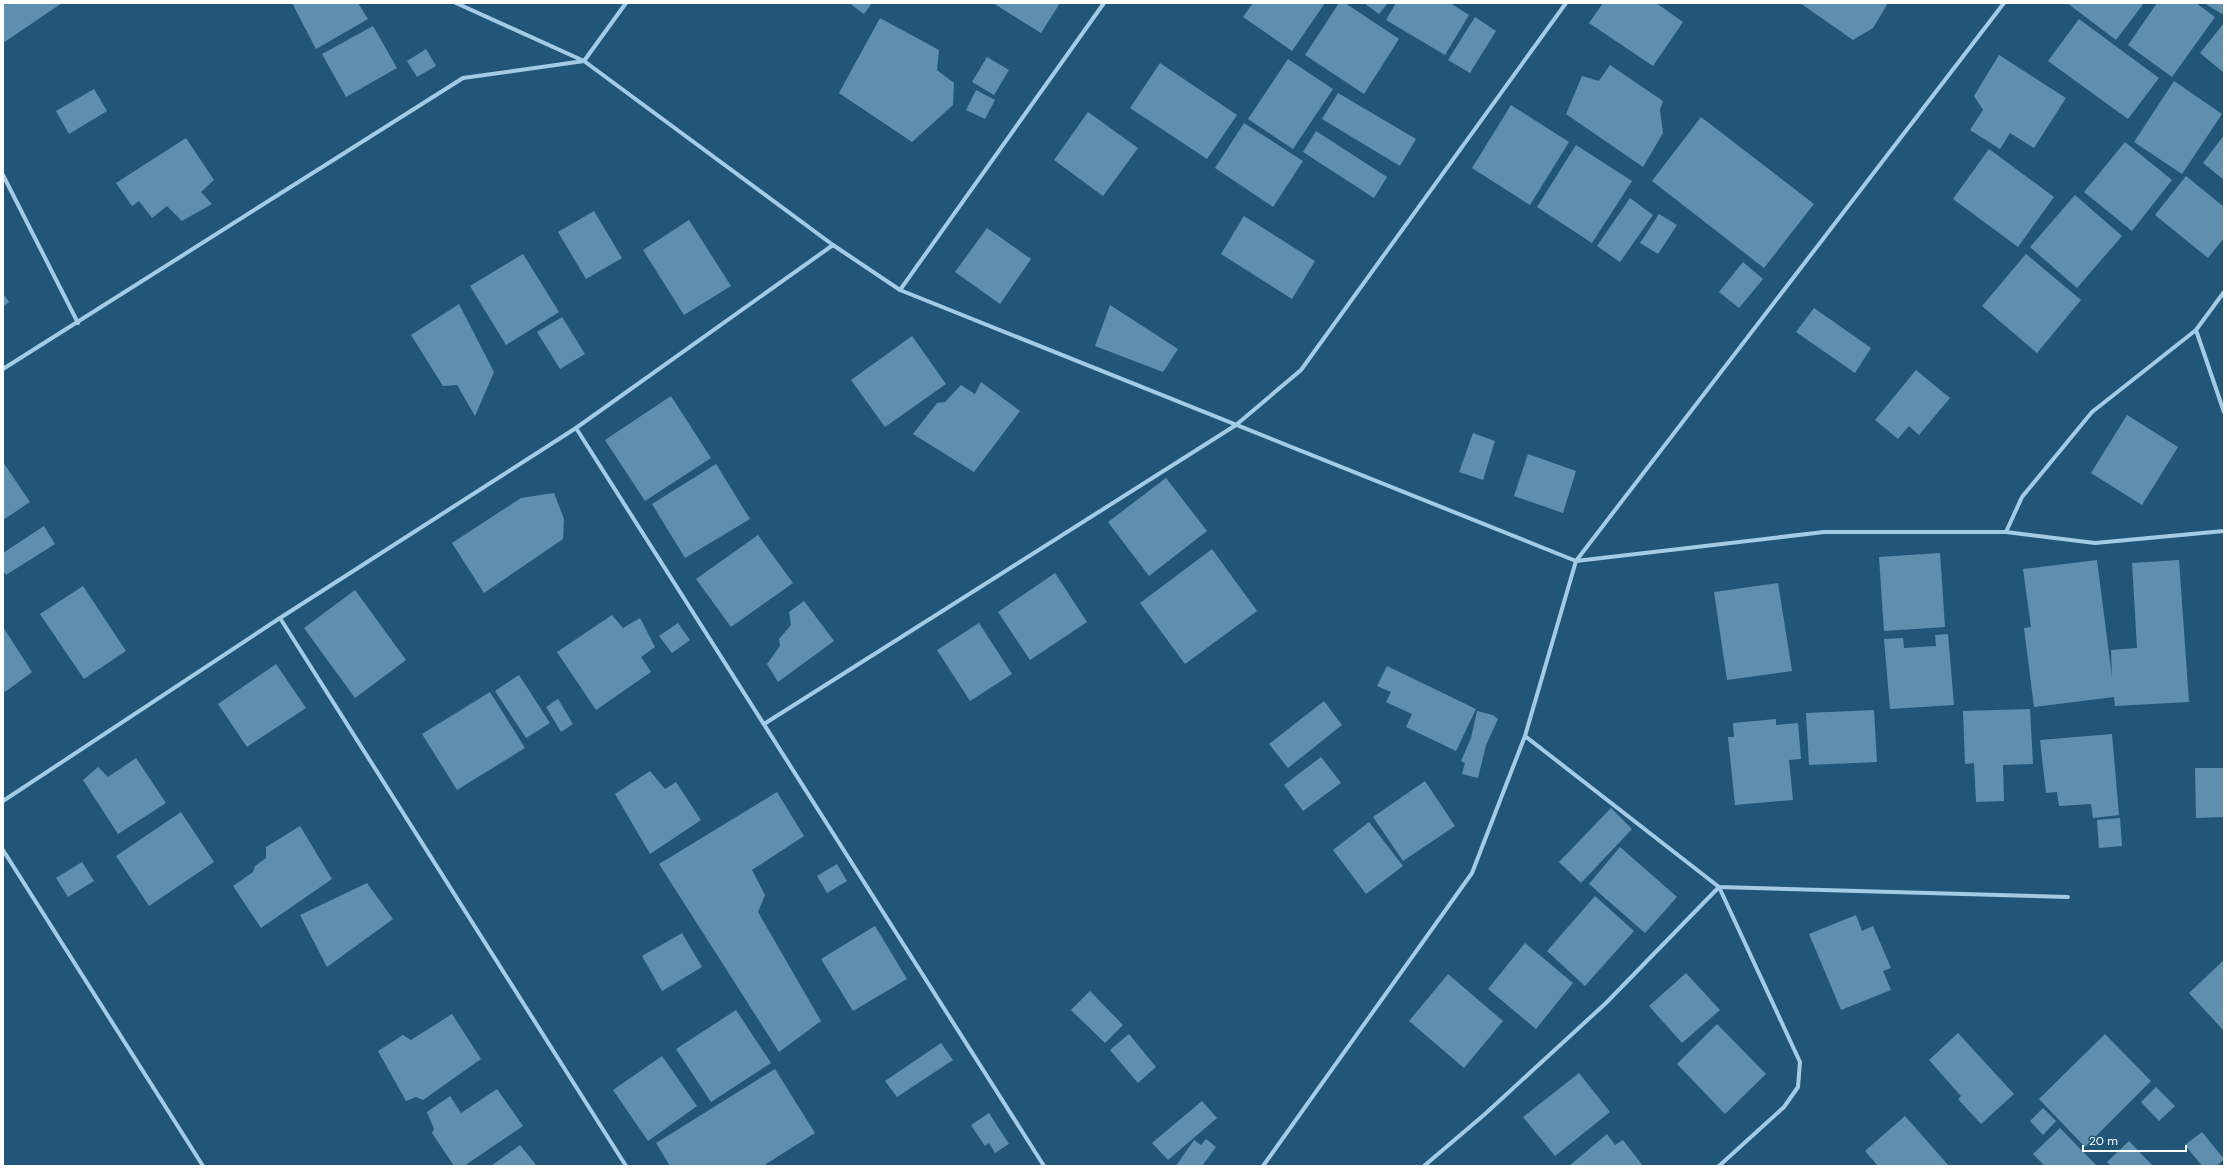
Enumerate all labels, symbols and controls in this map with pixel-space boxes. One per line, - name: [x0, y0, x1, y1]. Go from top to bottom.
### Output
- scale bar: [2083, 1127, 2186, 1153]
- text: 20 m: [2089, 1133, 2118, 1149]

